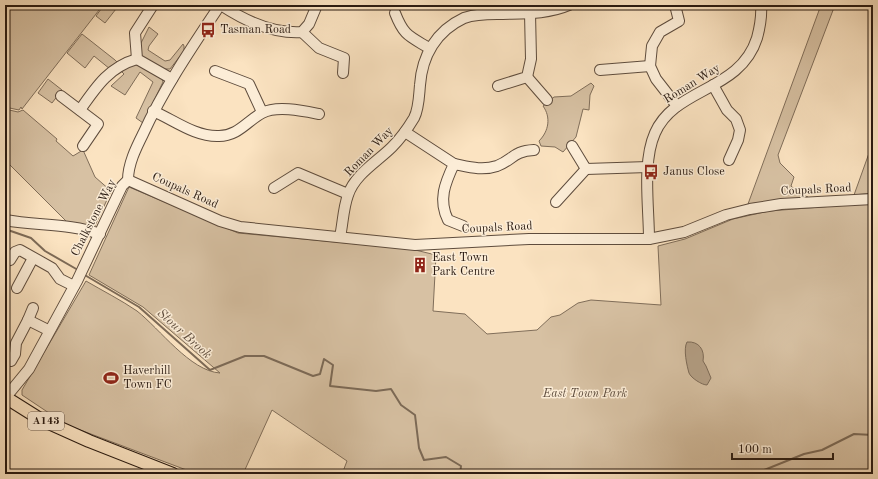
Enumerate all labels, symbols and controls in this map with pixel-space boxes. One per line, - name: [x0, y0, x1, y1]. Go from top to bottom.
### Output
- bus stop icon: Tasman Road: [199, 21, 217, 39]
- place label: Tasman Road: [220, 24, 291, 36]
- street label: Roman Way: [662, 62, 723, 106]
- street label: Roman Way: [343, 124, 396, 179]
- bus stop icon: Janus Close: [642, 163, 660, 181]
- place label: Janus Close: [663, 166, 725, 178]
- street label: Coupals Road: [150, 171, 220, 211]
- street label: Chalkstone Way: [69, 177, 119, 258]
- street label: Coupals Road: [780, 182, 852, 198]
- street label: Coupals Road: [461, 220, 533, 236]
- place label: East Town Park Centre: [432, 252, 495, 278]
- building icon: East Town Park Centre: [411, 256, 429, 274]
- water label: Stour Brook: [154, 306, 214, 362]
- place label: Haverhill Town FC: [123, 365, 172, 391]
- sports icon: Haverhill Town FC: [102, 369, 120, 387]
- park label: East Town Park: [542, 388, 627, 400]
- road number: A143: [28, 412, 64, 430]
- scale bar: [732, 435, 833, 461]
- text: 100 m: [738, 444, 772, 456]

